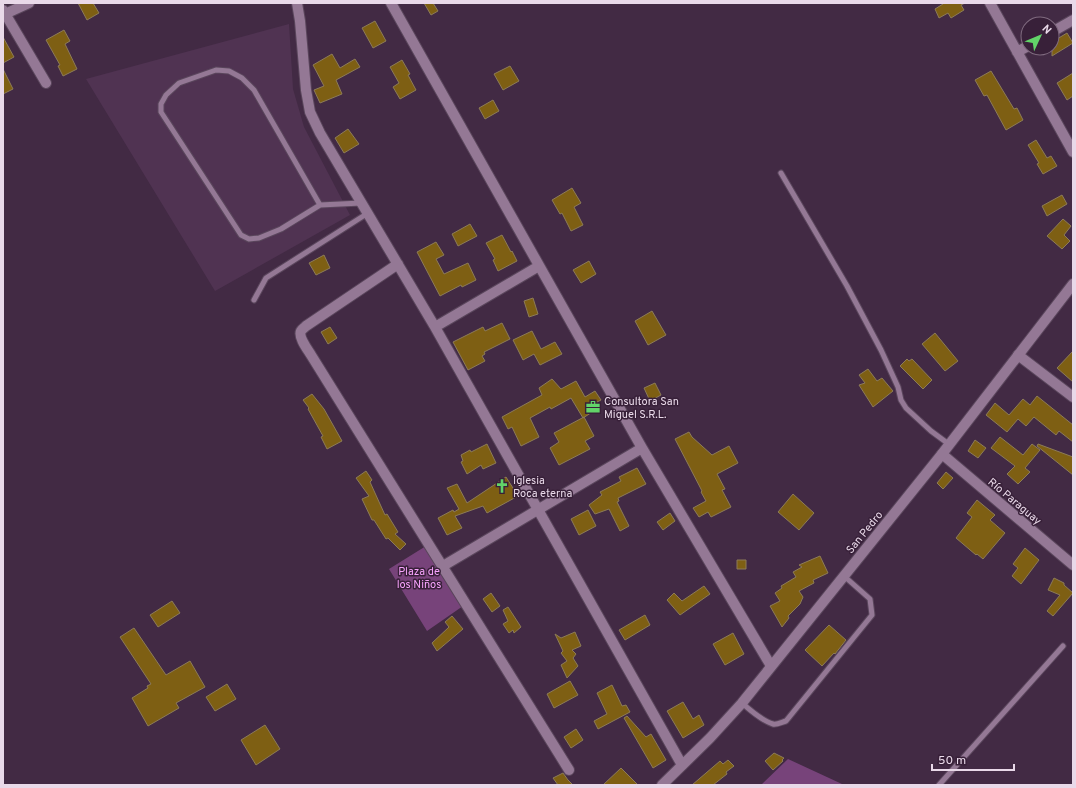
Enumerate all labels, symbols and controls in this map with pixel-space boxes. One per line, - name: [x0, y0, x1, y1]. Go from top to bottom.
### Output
- north arrow: [1020, 16, 1060, 56]
- text: N: [1039, 22, 1054, 37]
- place label: Consultora San Miguel S.R.L.: [604, 395, 679, 422]
- office icon: Consultora San Miguel S.R.L.: [585, 399, 601, 415]
- place label: Iglesia Roca eterna: [513, 474, 572, 501]
- street label: Río Paraguay: [985, 475, 1044, 528]
- church icon: Iglesia Roca eterna: [494, 478, 510, 494]
- street label: San Pedro: [843, 509, 886, 557]
- park label: Plaza de los Niños: [397, 565, 441, 592]
- scale bar: [932, 746, 1014, 772]
- text: 50 m: [938, 753, 966, 769]

